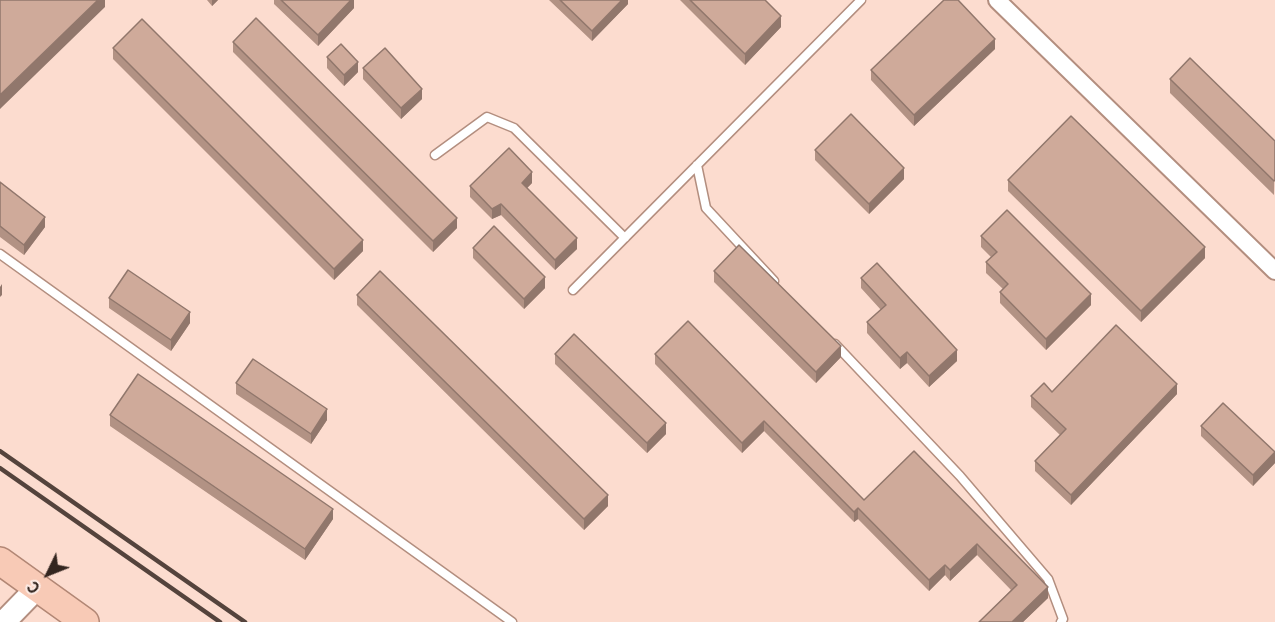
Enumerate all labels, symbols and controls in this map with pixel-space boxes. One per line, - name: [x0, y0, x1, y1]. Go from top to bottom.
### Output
- north arrow: [18, 544, 78, 604]
- text: С: [24, 576, 46, 597]

